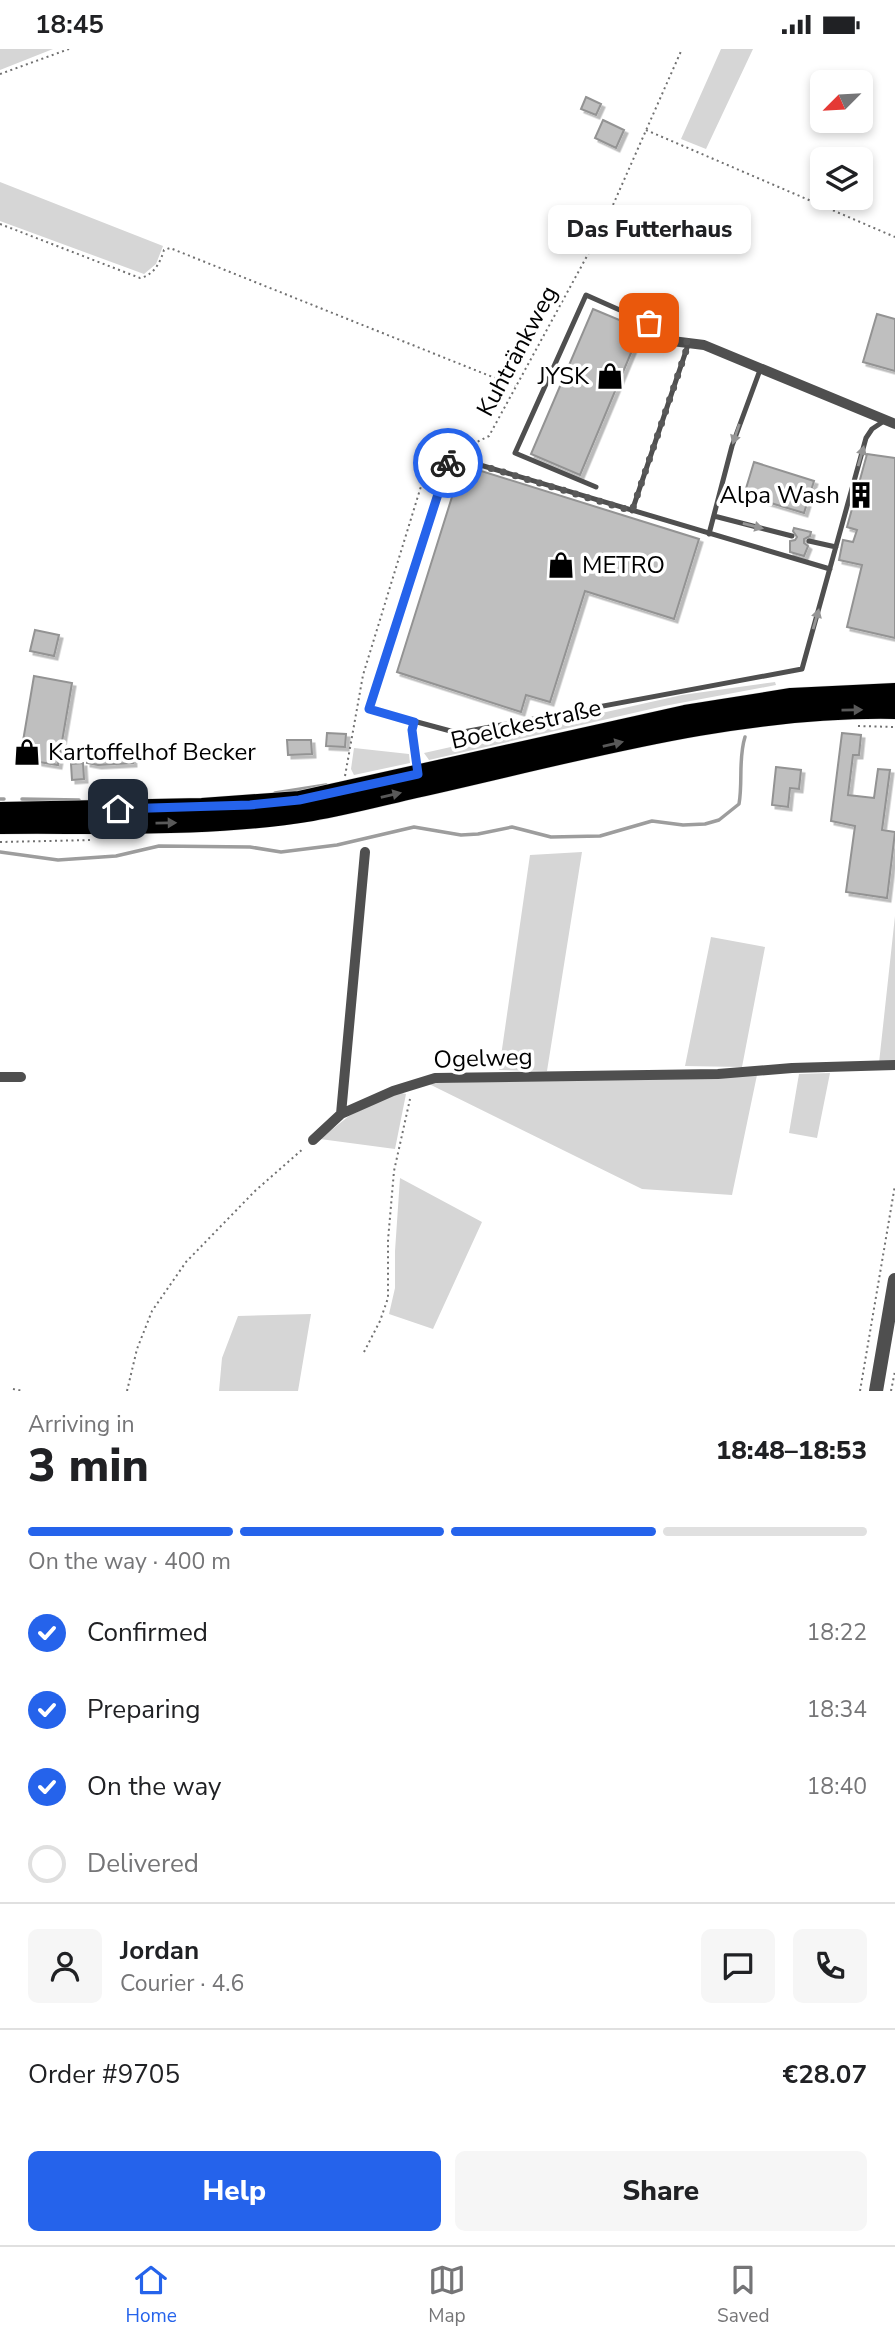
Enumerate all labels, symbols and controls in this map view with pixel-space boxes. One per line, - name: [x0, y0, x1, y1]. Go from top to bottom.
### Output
- text: 18:45: [35, 7, 104, 42]
- north arrow: [810, 70, 873, 133]
- map controls: [810, 70, 873, 210]
- button: layers: [810, 147, 873, 210]
- callout: Das Futterhaus: [548, 204, 750, 253]
- text: Das Futterhaus: [567, 214, 732, 245]
- street label: Kuhtränkweg: [469, 280, 565, 422]
- pin: [619, 293, 679, 353]
- icon: bag: [630, 304, 668, 342]
- place label: JYSK: [537, 360, 590, 392]
- shop icon: JYSK: [595, 361, 625, 391]
- one-way arrow: [730, 423, 741, 444]
- courier: [413, 428, 483, 498]
- icon: bike: [429, 444, 467, 482]
- one-way arrow: [857, 445, 867, 466]
- place label: Alpa Wash: [720, 479, 840, 511]
- building icon: Alpa Wash: [846, 480, 876, 510]
- one-way arrow: [742, 521, 764, 532]
- place label: METRO: [582, 549, 665, 581]
- shop icon: METRO: [546, 550, 576, 580]
- one-way arrow: [811, 608, 822, 630]
- street label: Boelckestraße: [448, 691, 604, 757]
- one-way arrow: [841, 704, 863, 716]
- place label: Kartoffelhof Becker: [48, 736, 256, 768]
- shop icon: Kartoffelhof Becker: [12, 737, 42, 767]
- one-way arrow: [602, 739, 624, 750]
- pin: [88, 779, 148, 839]
- one-way arrow: [380, 789, 402, 800]
- icon: home: [99, 790, 137, 828]
- one-way arrow: [155, 817, 177, 829]
- street label: Ogelweg: [433, 1040, 533, 1076]
- text: Arriving in: [28, 1409, 135, 1440]
- text: 18:48–18:53: [716, 1433, 867, 1468]
- text: 3 min: [28, 1434, 149, 1497]
- text: On the way · 400 m: [28, 1546, 231, 1577]
- icon: check: [28, 1614, 66, 1652]
- text: Confirmed: [87, 1615, 208, 1650]
- text: 18:22: [807, 1617, 867, 1648]
- icon: check: [28, 1691, 66, 1729]
- text: Preparing: [87, 1692, 200, 1727]
- text: 18:34: [807, 1694, 867, 1725]
- icon: check: [28, 1768, 66, 1806]
- text: On the way: [87, 1769, 221, 1804]
- text: 18:40: [807, 1771, 867, 1802]
- text: Delivered: [87, 1846, 199, 1881]
- button: person: [28, 1929, 102, 2003]
- button: chat: [701, 1929, 775, 2003]
- button: phone: [793, 1929, 867, 2003]
- text: Jordan: [120, 1933, 199, 1968]
- text: Courier · 4.6: [120, 1968, 244, 1999]
- text: Order #9705: [28, 2057, 180, 2092]
- text: €28.07: [783, 2057, 867, 2092]
- button: Help: [28, 2151, 441, 2231]
- button: Share: [455, 2151, 867, 2231]
- tab: Home: [126, 2261, 177, 2329]
- tab: Map: [428, 2261, 466, 2329]
- tab: Saved: [717, 2261, 769, 2329]

